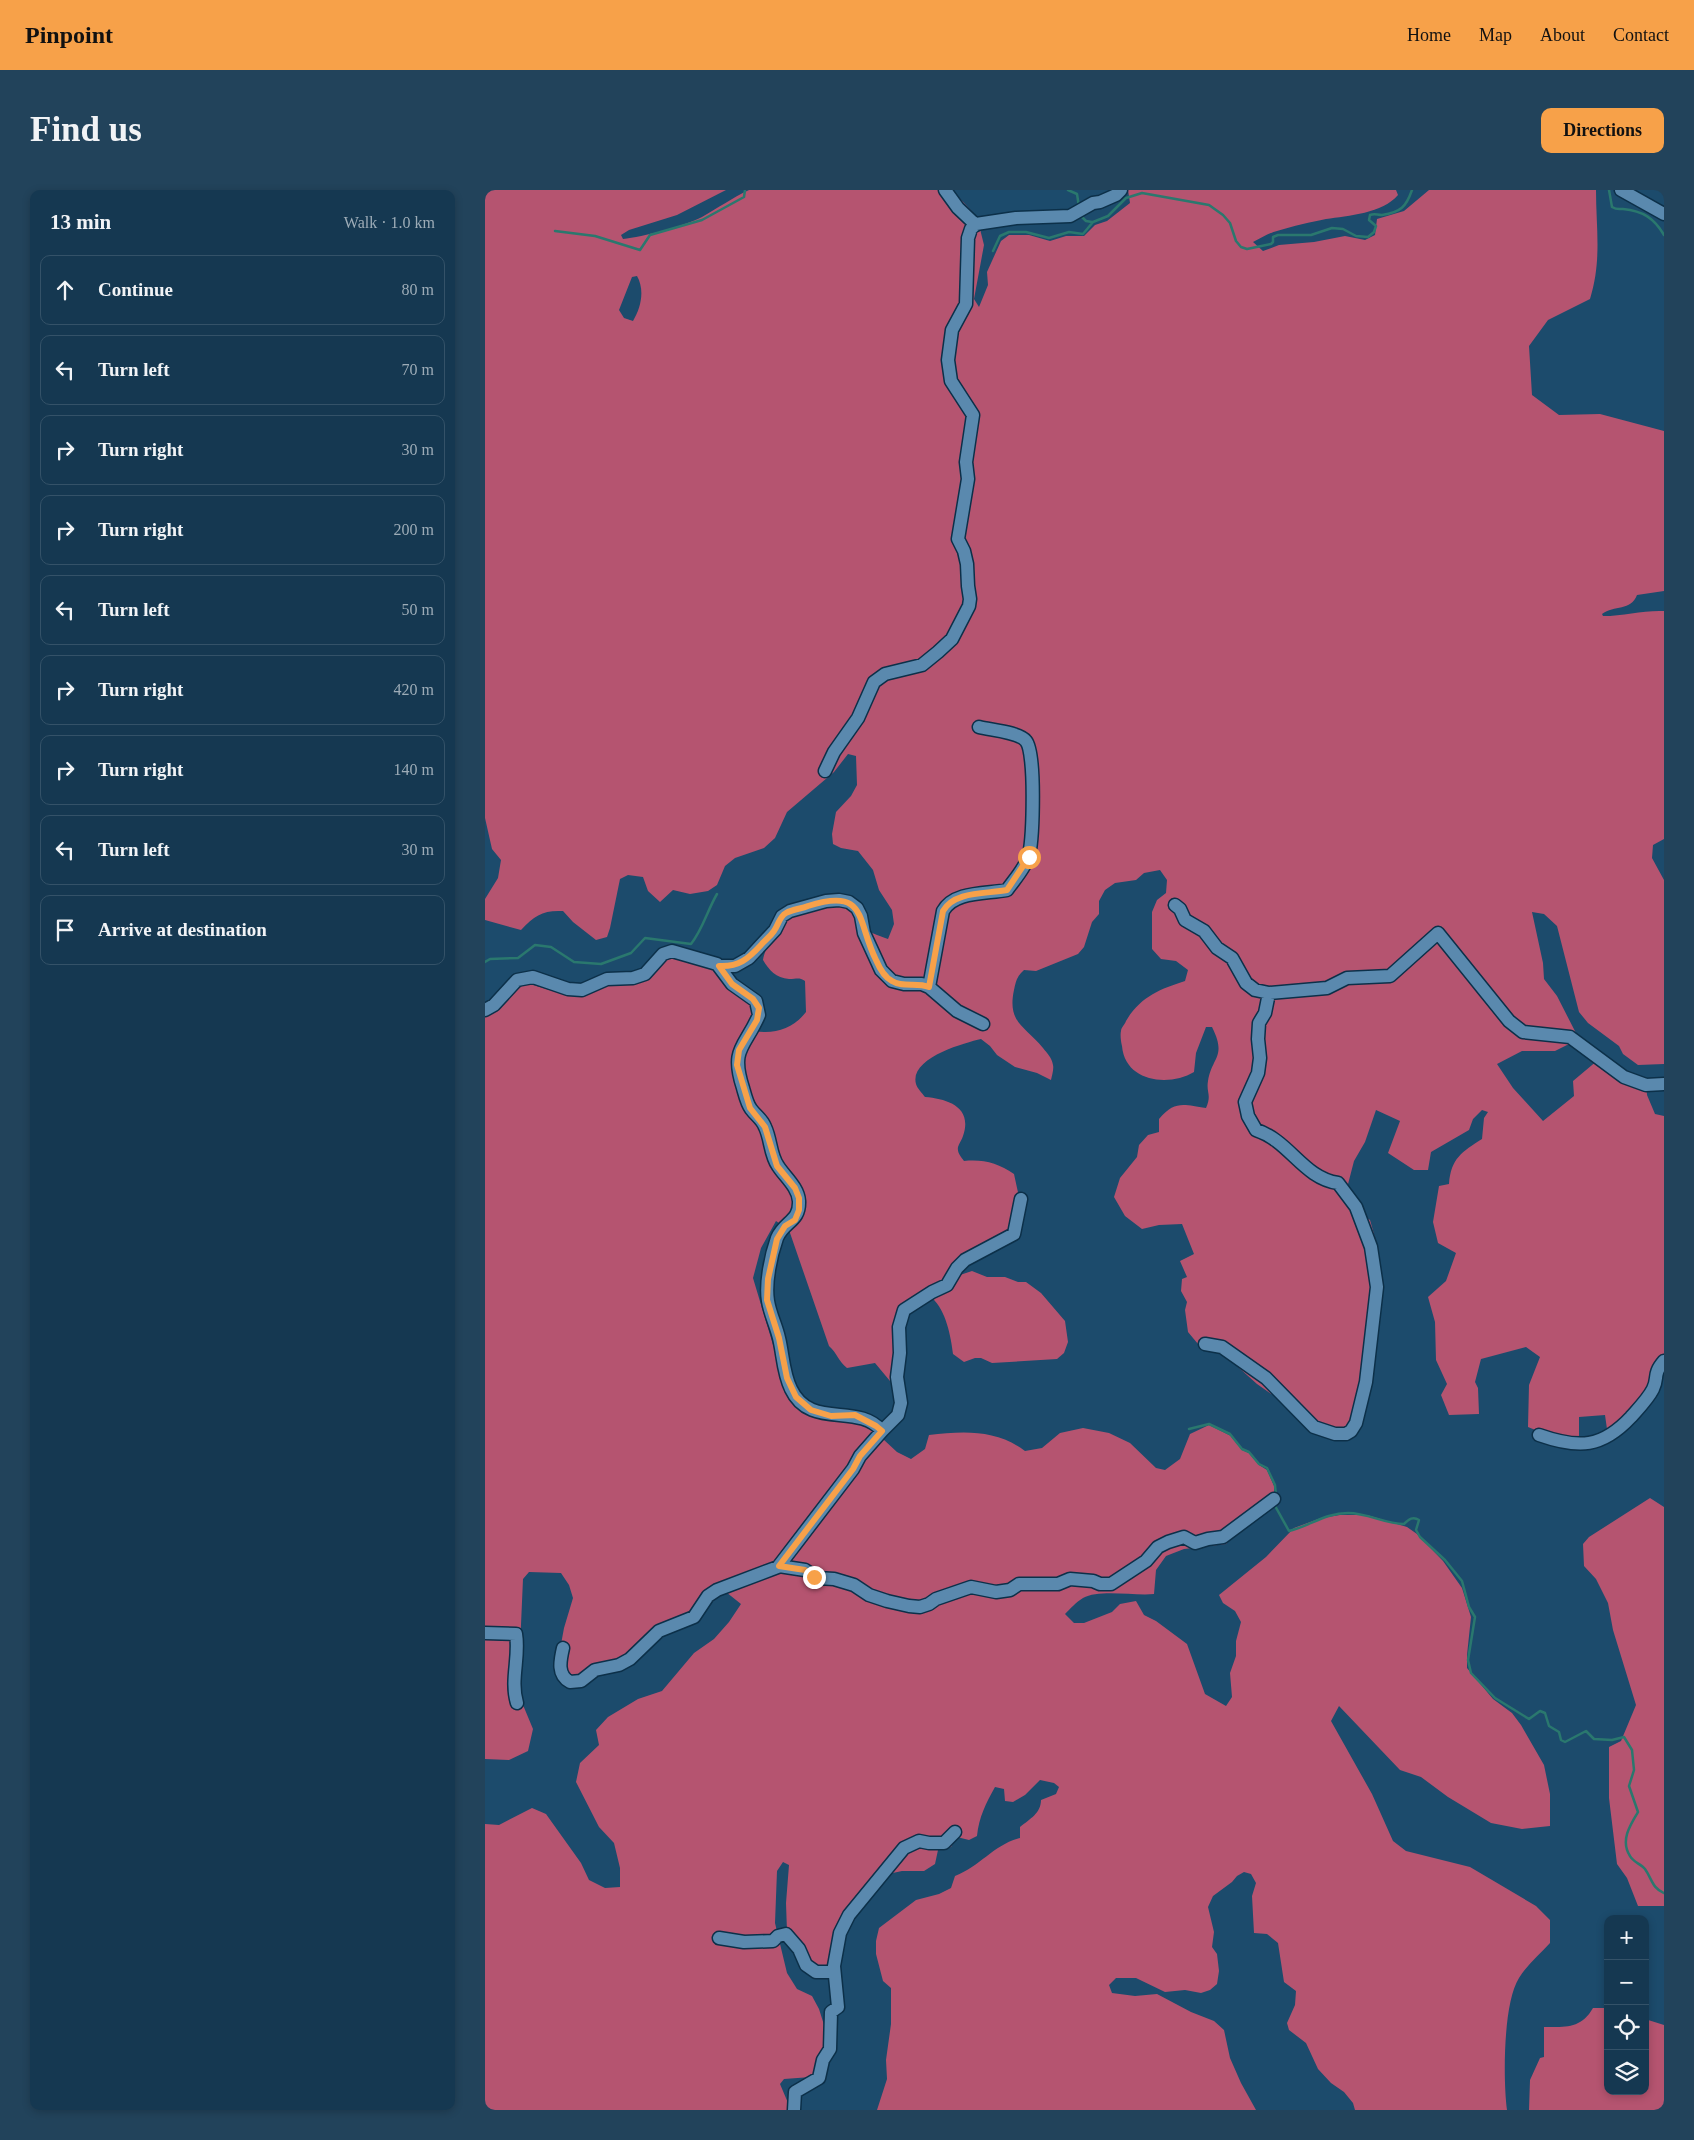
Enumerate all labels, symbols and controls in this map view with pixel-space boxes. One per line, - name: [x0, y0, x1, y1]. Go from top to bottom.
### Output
- text: Pinpoint: [25, 22, 113, 48]
- text: Home: [1407, 25, 1451, 45]
- text: Map: [1479, 25, 1512, 45]
- text: About: [1540, 25, 1585, 45]
- text: Contact: [1613, 25, 1669, 45]
- button: Directions: [1541, 108, 1664, 153]
- text: Find us: [30, 110, 142, 149]
- text: 13 min: [50, 210, 111, 234]
- text: Walk · 1.0 km: [344, 214, 435, 231]
- icon: ahead: [51, 276, 79, 304]
- text: Continue: [98, 279, 173, 300]
- text: 80 m: [402, 281, 434, 298]
- icon: left: [51, 356, 79, 384]
- text: Turn left: [98, 359, 170, 380]
- text: 70 m: [402, 361, 434, 378]
- icon: right: [51, 436, 79, 464]
- text: Turn right: [98, 439, 183, 460]
- text: 30 m: [402, 441, 434, 458]
- icon: right: [51, 516, 79, 544]
- text: Turn right: [98, 519, 183, 540]
- text: 200 m: [394, 521, 434, 538]
- icon: left: [51, 596, 79, 624]
- text: Turn left: [98, 599, 170, 620]
- text: 50 m: [402, 601, 434, 618]
- icon: right: [51, 676, 79, 704]
- text: Turn right: [98, 679, 183, 700]
- text: 420 m: [394, 681, 434, 698]
- icon: right: [51, 756, 79, 784]
- text: Turn right: [98, 759, 183, 780]
- text: 140 m: [394, 761, 434, 778]
- icon: left: [51, 836, 79, 864]
- text: Turn left: [98, 839, 170, 860]
- text: 30 m: [402, 841, 434, 858]
- route start: [1018, 846, 1041, 869]
- icon: arrive: [51, 916, 79, 944]
- text: Arrive at destination: [98, 919, 267, 940]
- route end: [803, 1566, 826, 1589]
- map controls: [1604, 1915, 1649, 2095]
- button: +: [1604, 1915, 1649, 1960]
- button: −: [1604, 1960, 1649, 2005]
- button: locate: [1604, 2005, 1649, 2050]
- button: layers: [1604, 2050, 1649, 2095]

